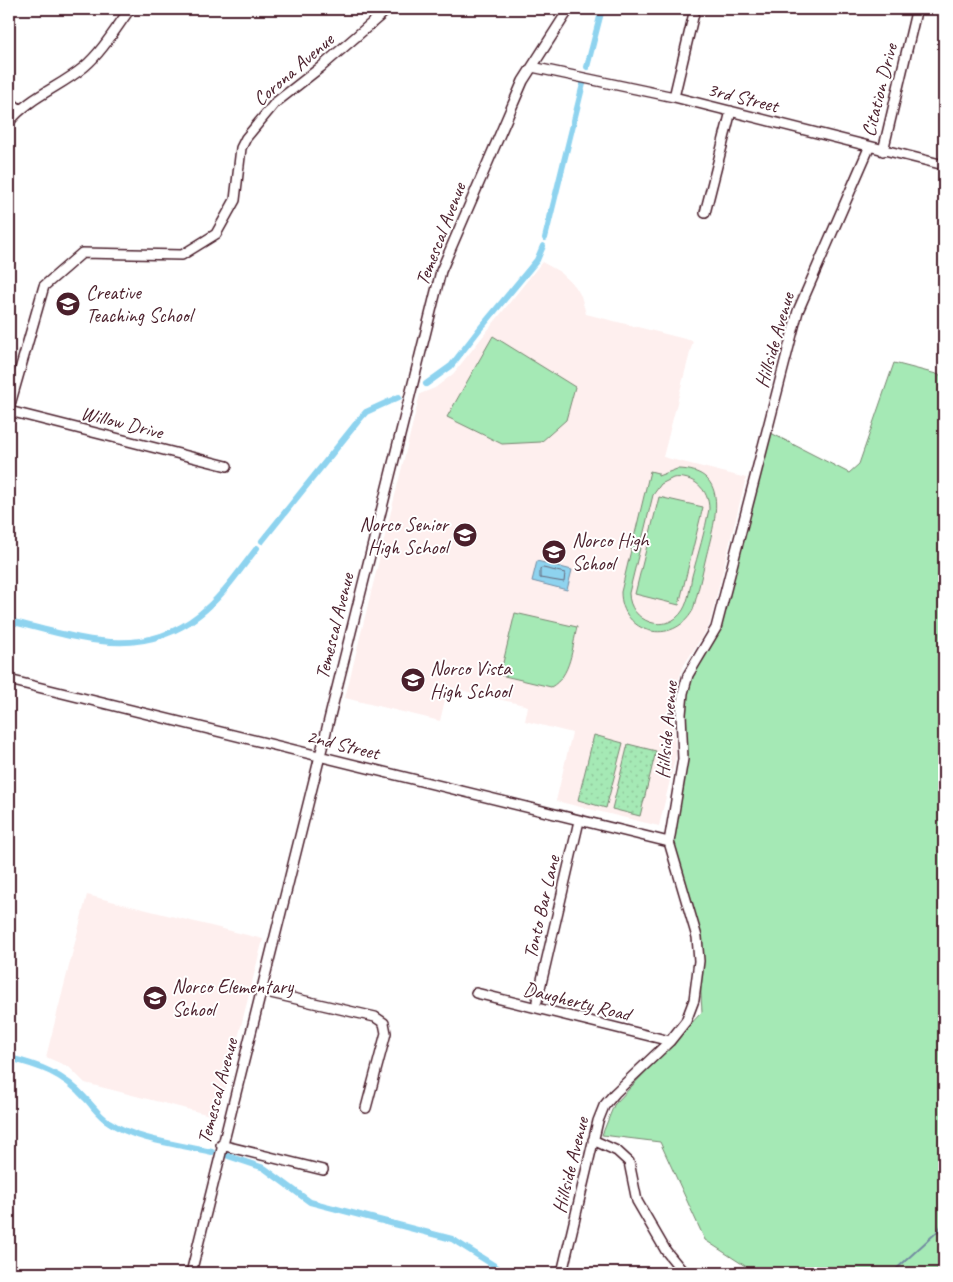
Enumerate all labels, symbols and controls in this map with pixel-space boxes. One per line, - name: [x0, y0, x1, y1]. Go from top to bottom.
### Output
- street label: Corona Avenue: [248, 27, 340, 111]
- street label: Citation Drive: [856, 40, 903, 139]
- street label: 3rd Street: [705, 77, 783, 119]
- street label: Temescal Avenue: [409, 178, 472, 289]
- place label: Creative Teaching School: [86, 280, 196, 328]
- street label: Hillside Avenue: [749, 288, 800, 391]
- school or university icon: Creative Teaching School: [55, 291, 81, 317]
- street label: Willow Drive: [78, 400, 167, 445]
- place label: Norco Senior High School: [360, 512, 452, 560]
- school or university icon: Norco Senior High School: [452, 522, 478, 548]
- place label: Norco High School: [572, 528, 650, 576]
- school or university icon: Norco High School: [541, 539, 567, 565]
- street label: Temescal Avenue: [309, 569, 360, 682]
- place label: Norco Vista High School: [430, 656, 514, 704]
- school or university icon: Norco Vista High School: [400, 667, 426, 693]
- street label: Hillside Avenue: [650, 679, 683, 780]
- street label: 2nd Street: [304, 723, 384, 766]
- street label: Tonto Bar Lane: [517, 852, 566, 961]
- place label: Norco Elementary School: [172, 974, 294, 1022]
- street label: Daugherty Road: [521, 976, 636, 1028]
- school or university icon: Norco Elementary School: [142, 985, 168, 1011]
- street label: Temescal Avenue: [191, 1034, 244, 1147]
- street label: Hillside Avenue: [547, 1113, 595, 1216]

